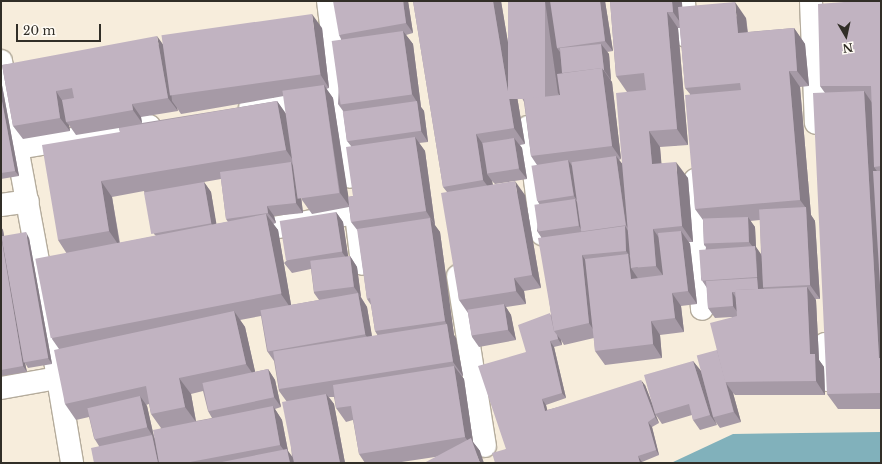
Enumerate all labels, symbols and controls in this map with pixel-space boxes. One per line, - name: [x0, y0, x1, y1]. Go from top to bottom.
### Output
- scale bar: [18, 16, 103, 42]
- north arrow: [826, 16, 866, 56]
- text: 20 m: [23, 23, 55, 38]
- text: N: [842, 40, 854, 56]

